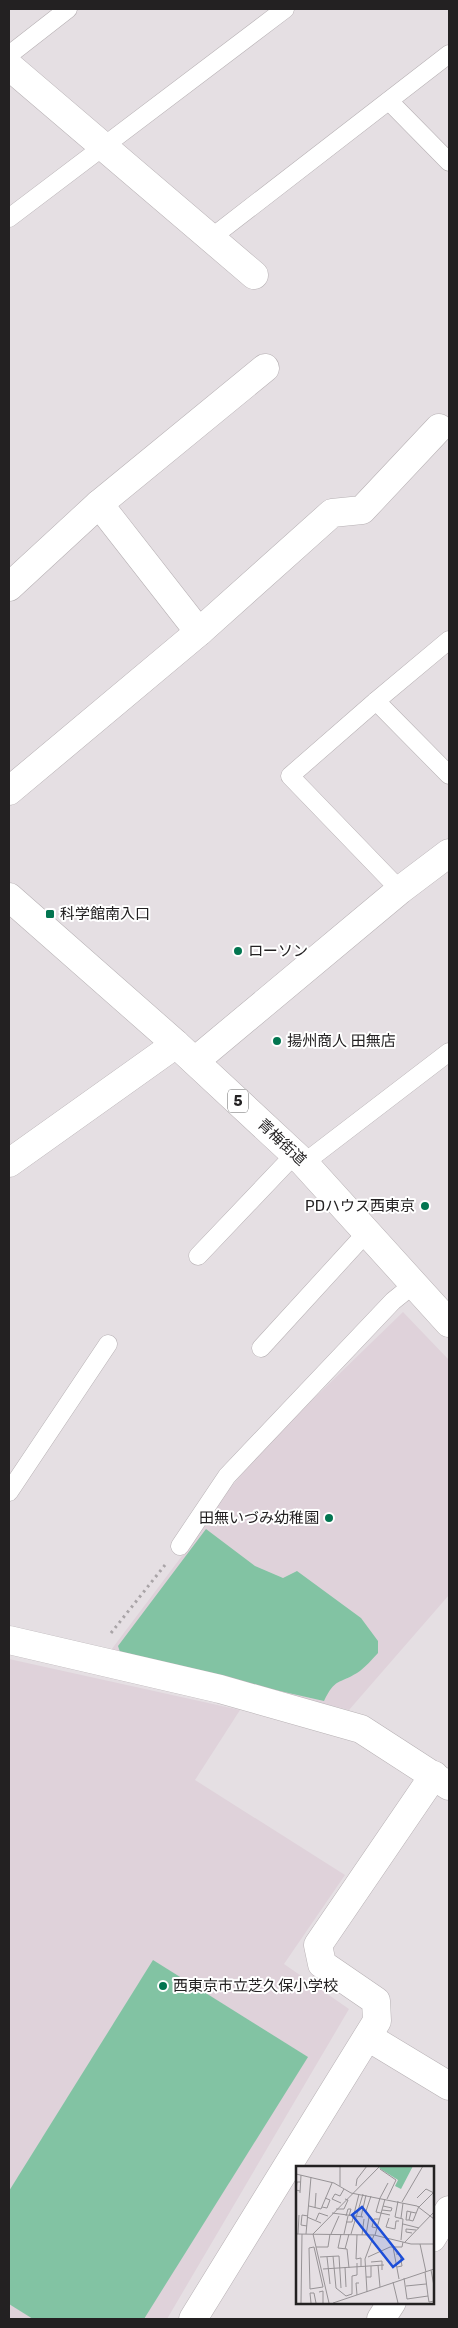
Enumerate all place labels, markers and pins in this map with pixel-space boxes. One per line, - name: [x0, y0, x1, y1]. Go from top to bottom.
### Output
- place label: 科学館南入口: [60, 905, 150, 923]
- marker: 科学館南入口: [44, 908, 56, 920]
- place label: ローソン: [248, 942, 308, 960]
- marker: ローソン: [232, 945, 244, 957]
- place label: 揚州商人 田無店: [287, 1032, 396, 1050]
- marker: 揚州商人 田無店: [271, 1035, 283, 1047]
- place label: PDハウス西東京: [305, 1197, 415, 1215]
- marker: PDハウス西東京: [419, 1200, 431, 1212]
- place label: 田無いづみ幼稚園: [199, 1509, 319, 1527]
- marker: 田無いづみ幼稚園: [323, 1512, 335, 1524]
- place label: 西東京市立芝久保小学校: [173, 1977, 338, 1995]
- marker: 西東京市立芝久保小学校: [157, 1980, 169, 1992]

